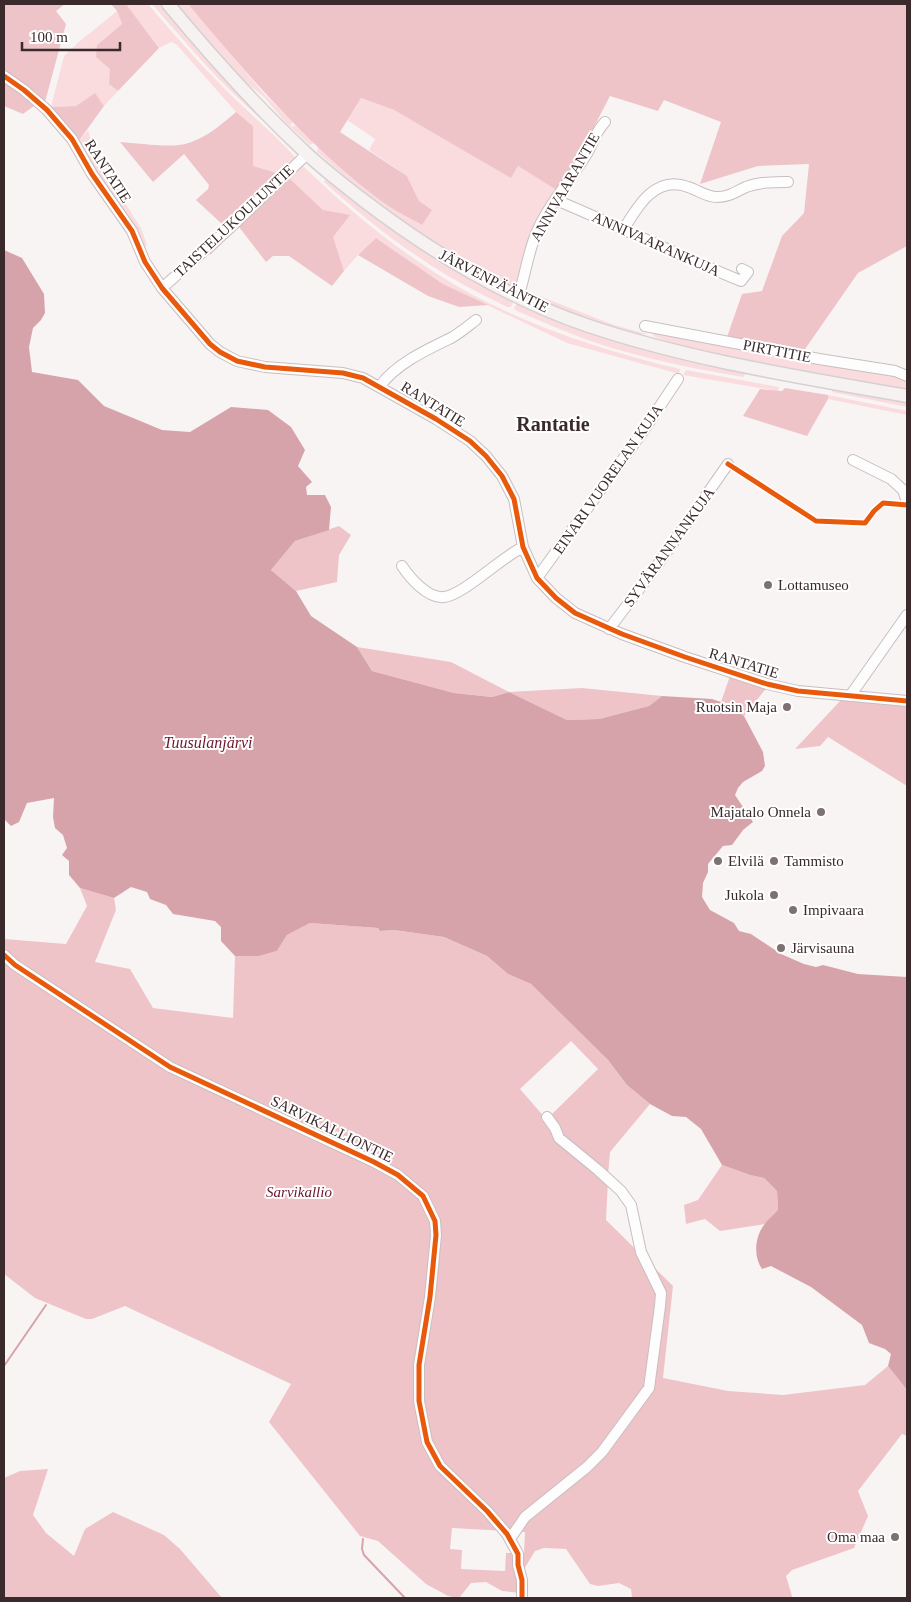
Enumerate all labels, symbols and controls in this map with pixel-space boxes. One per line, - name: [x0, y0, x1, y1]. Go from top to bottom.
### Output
- scale bar: [22, 20, 120, 52]
- text: 100 m: [30, 29, 68, 45]
- street label: ANNIVAARANTIE: [527, 130, 603, 244]
- street label: RANTATIE: [82, 136, 134, 206]
- street label: TAISTELUKOULUNTIE: [171, 162, 297, 280]
- street label: ANNIVAARANKUJA: [590, 209, 722, 279]
- street label: JÄRVENPÄÄNTIE: [437, 247, 551, 315]
- street label: PIRTTITIE: [742, 337, 812, 365]
- street label: RANTATIE: [398, 378, 468, 430]
- street label: EINARI VUORELAN KUJA: [550, 401, 666, 557]
- district label: Rantatie: [516, 413, 590, 435]
- street label: SYVÄRANNANKUJA: [620, 484, 718, 610]
- place label: Lottamuseo: [778, 577, 849, 593]
- marker: Lottamuseo: [762, 579, 774, 591]
- street label: RANTATIE: [707, 645, 781, 681]
- place label: Ruotsin Maja: [696, 699, 777, 715]
- marker: Ruotsin Maja: [781, 701, 793, 713]
- water label: Tuusulanjärvi: [164, 734, 252, 752]
- place label: Majatalo Onnela: [711, 804, 811, 820]
- marker: Majatalo Onnela: [815, 806, 827, 818]
- place label: Elvilä: [728, 853, 764, 869]
- place label: Tammisto: [784, 853, 844, 869]
- marker: Elvilä: [712, 855, 724, 867]
- marker: Tammisto: [768, 855, 780, 867]
- place label: Jukola: [725, 887, 764, 903]
- marker: Jukola: [768, 889, 780, 901]
- place label: Impivaara: [803, 902, 864, 918]
- marker: Impivaara: [787, 904, 799, 916]
- place label: Järvisauna: [791, 940, 855, 956]
- marker: Järvisauna: [775, 942, 787, 954]
- street label: SARVIKALLIONTIE: [268, 1092, 396, 1166]
- park label: Sarvikallio: [266, 1184, 332, 1200]
- place label: Oma maa: [827, 1529, 885, 1545]
- marker: Oma maa: [889, 1531, 901, 1543]

